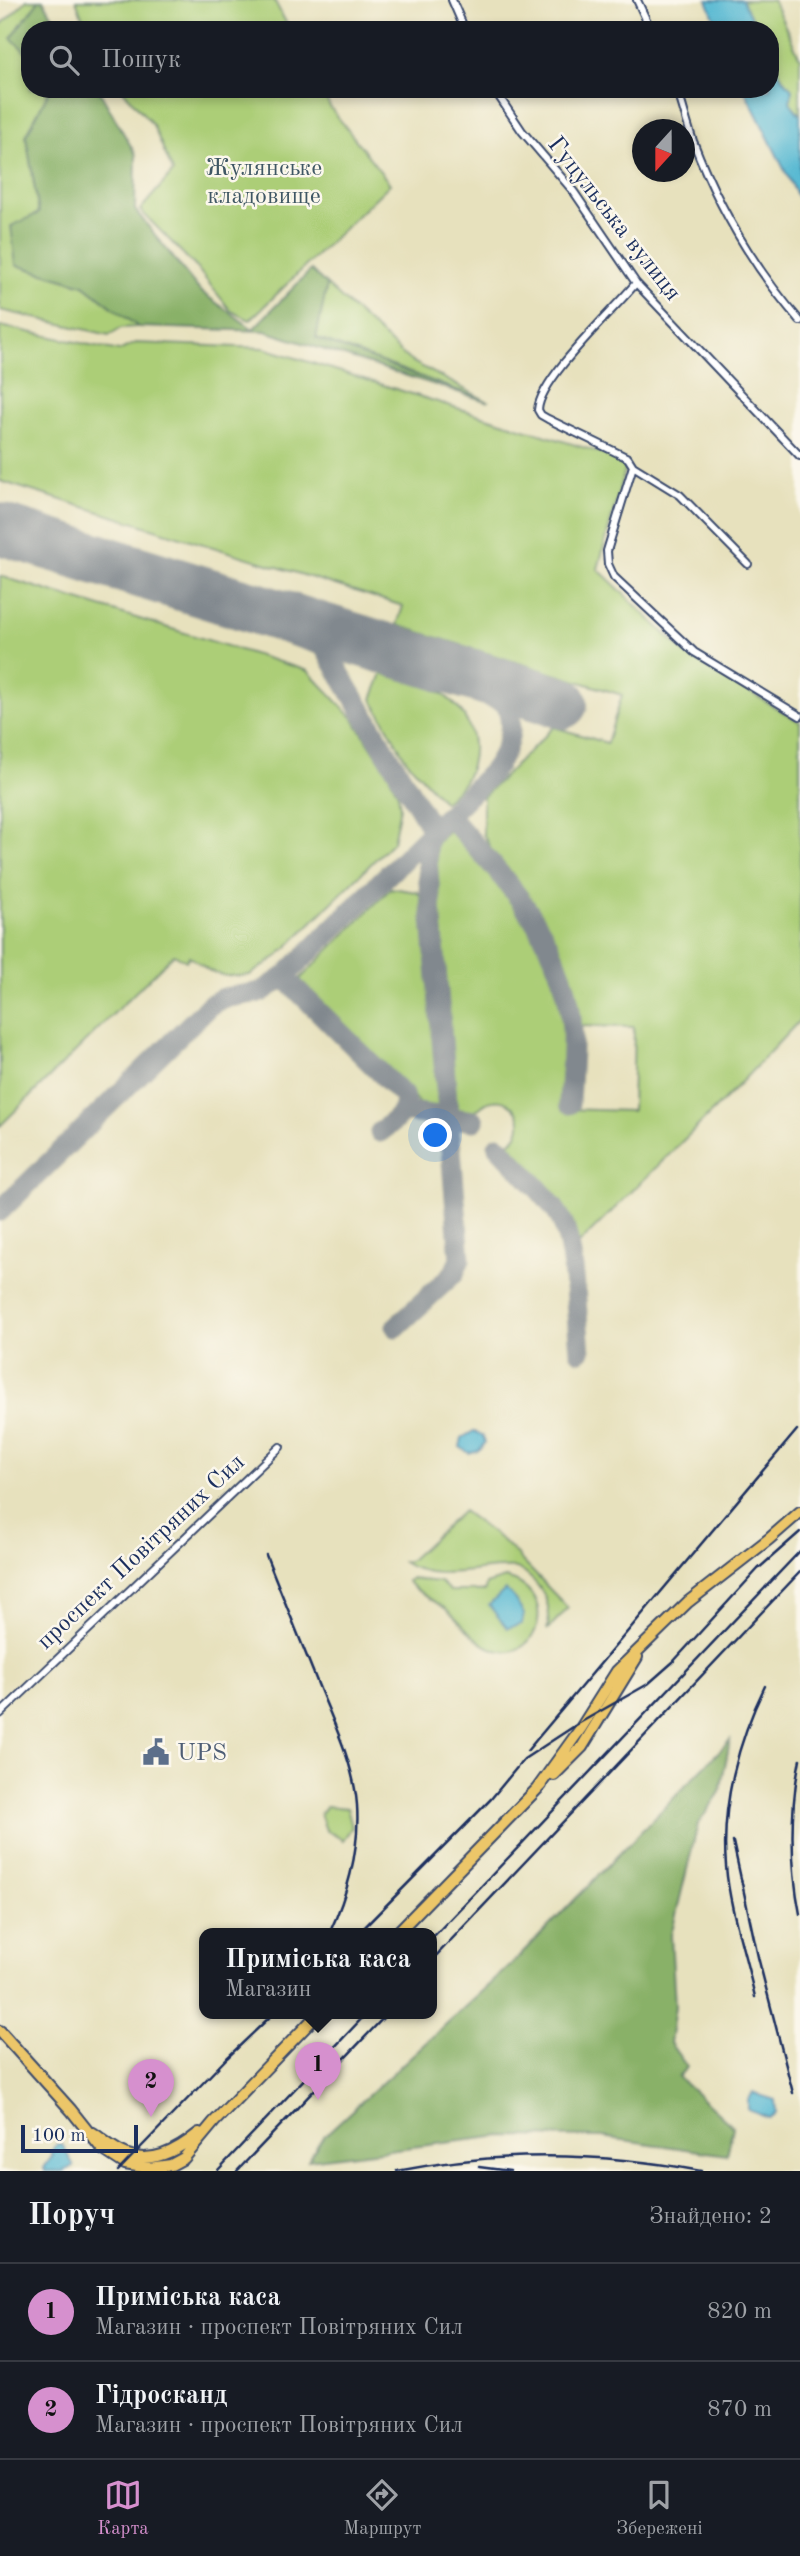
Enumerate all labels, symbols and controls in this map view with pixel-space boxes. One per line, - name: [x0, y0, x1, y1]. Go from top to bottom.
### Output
- search box: [21, 21, 779, 98]
- icon: search: [45, 41, 83, 79]
- text: Пошук: [101, 47, 181, 73]
- north arrow: [632, 119, 695, 182]
- street label: Гуцульська вулиця: [542, 133, 685, 306]
- park label: Жулянське кладовище: [206, 157, 322, 209]
- your location: [418, 1118, 452, 1152]
- street label: проспект Повітряних Сил: [33, 1450, 250, 1655]
- public building icon: UPS: [141, 1737, 171, 1767]
- place label: UPS: [177, 1742, 227, 1766]
- popup: [199, 1928, 437, 2019]
- text: Приміська каса: [225, 1947, 411, 1973]
- text: Магазин: [225, 1978, 311, 2001]
- pin: 1: [295, 2042, 341, 2100]
- pin: 2: [128, 2059, 174, 2117]
- scale bar: [21, 2122, 138, 2154]
- text: 100 m: [32, 2127, 85, 2146]
- text: Поруч: [28, 2201, 115, 2231]
- text: Знайдено: 2: [649, 2205, 772, 2228]
- text: Приміська каса: [95, 2285, 281, 2311]
- text: 1: [44, 2300, 58, 2323]
- text: 820 m: [707, 2300, 772, 2323]
- text: Магазин · проспект Повітряних Сил: [95, 2316, 463, 2339]
- text: Гідросканд: [95, 2383, 228, 2409]
- text: 2: [44, 2398, 58, 2421]
- text: 870 m: [707, 2398, 772, 2421]
- text: Магазин · проспект Повітряних Сил: [95, 2414, 463, 2437]
- tab: Карта: [97, 2476, 149, 2541]
- tab: Маршрут: [343, 2476, 421, 2541]
- tab: Збережені: [616, 2476, 703, 2541]

